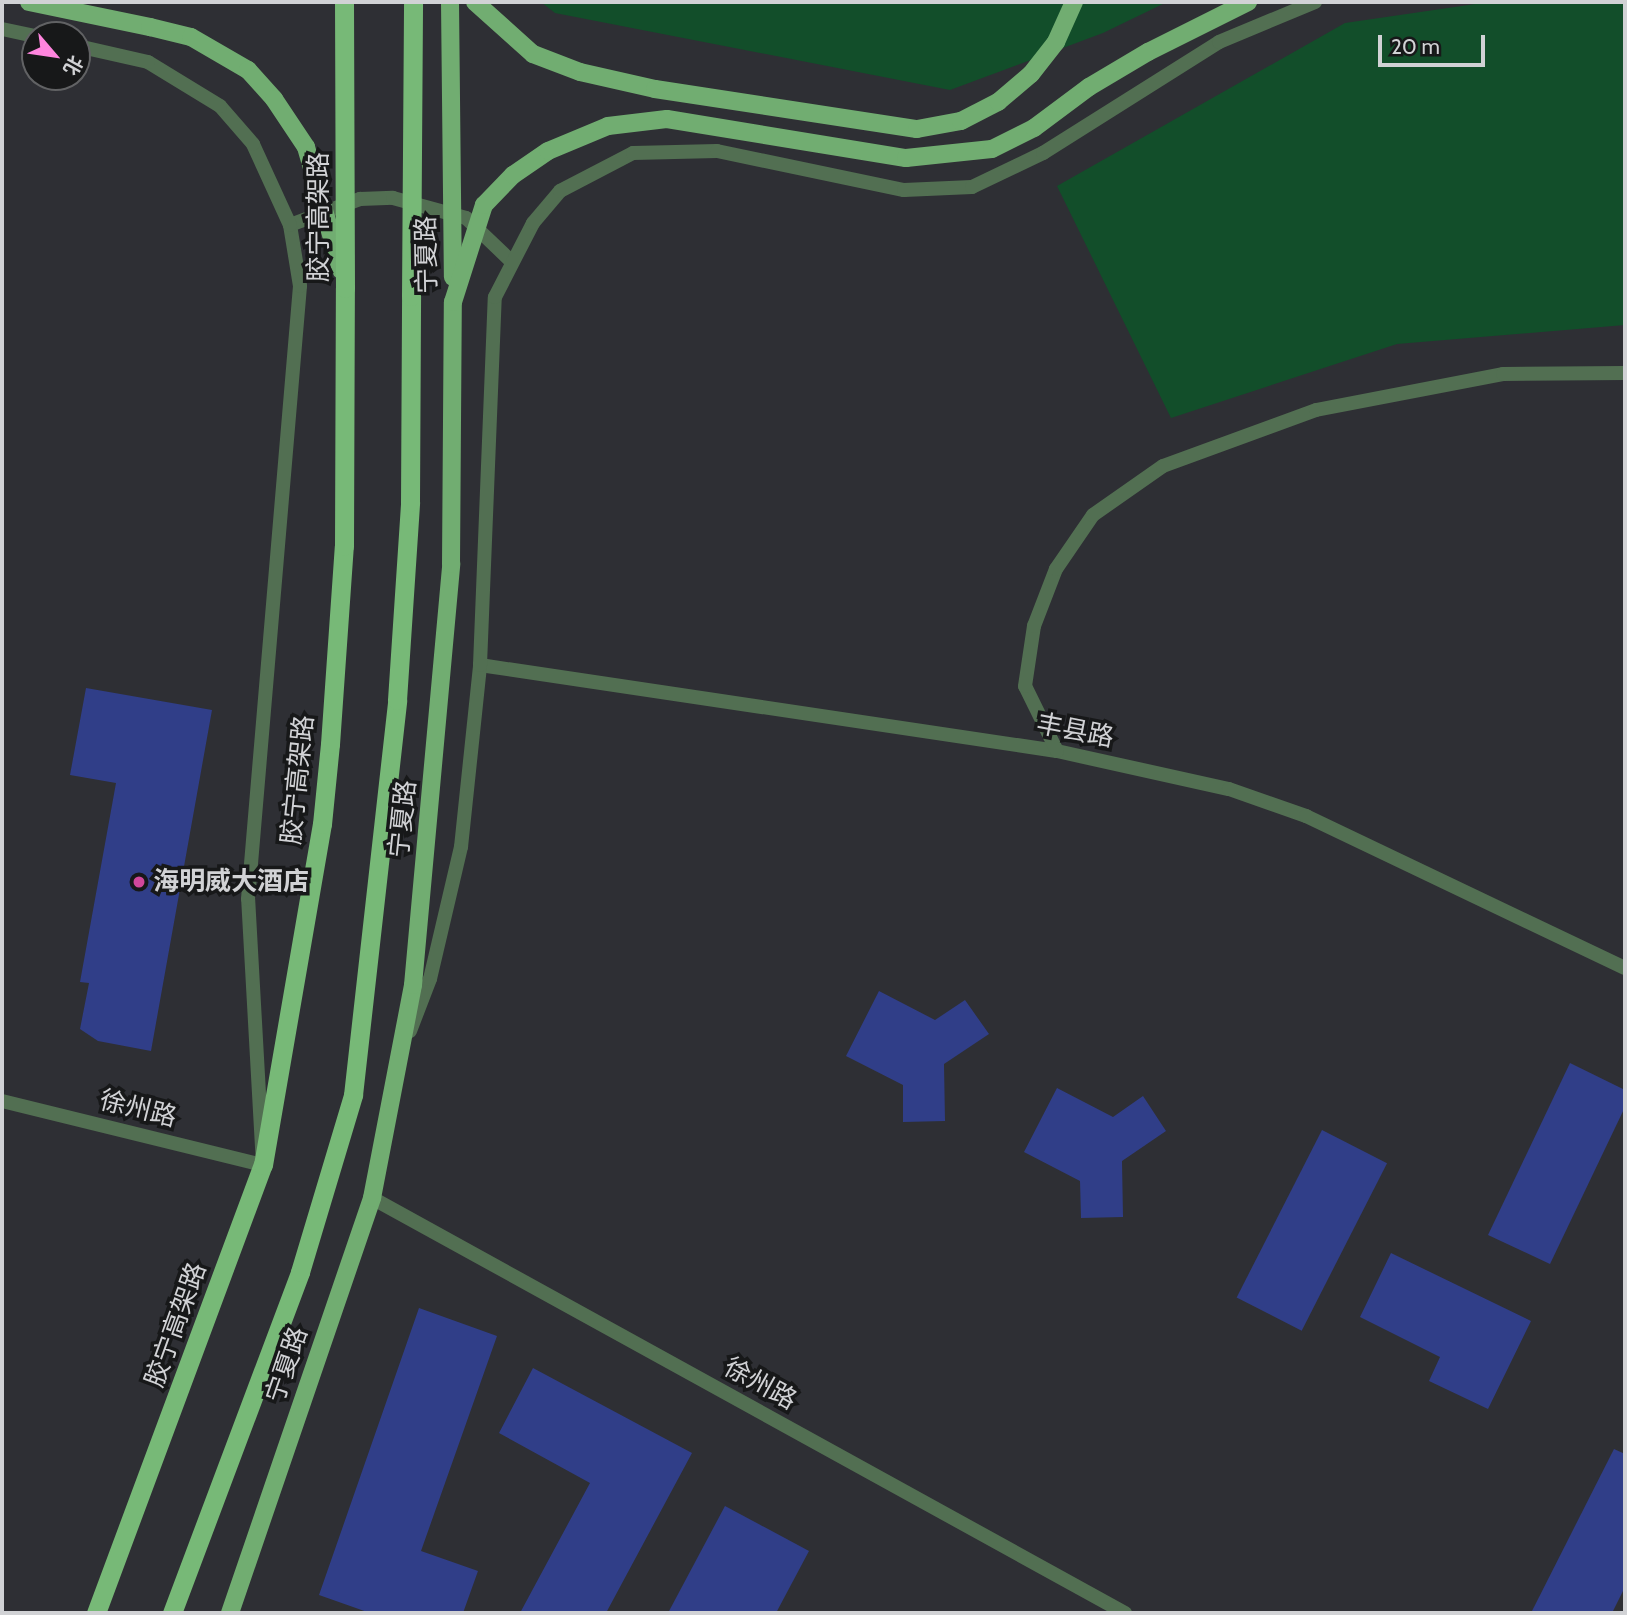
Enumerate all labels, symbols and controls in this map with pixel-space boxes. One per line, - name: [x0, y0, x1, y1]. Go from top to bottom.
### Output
- north arrow: [21, 21, 91, 91]
- scale bar: [1382, 21, 1489, 65]
- text: 20 m: [1391, 34, 1440, 59]
- text: 北: [58, 52, 88, 79]
- street label: 胶宁高架路: [303, 152, 335, 282]
- street label: 宁夏路: [411, 216, 443, 294]
- street label: 丰县路: [1034, 708, 1116, 754]
- street label: 胶宁高架路: [276, 714, 320, 846]
- street label: 宁夏路: [383, 779, 423, 859]
- place label: 海明威大酒店: [153, 866, 309, 898]
- marker: 海明威大酒店: [131, 874, 147, 890]
- street label: 徐州路: [96, 1084, 180, 1134]
- street label: 胶宁高架路: [139, 1259, 213, 1391]
- street label: 宁夏路: [260, 1323, 314, 1407]
- street label: 徐州路: [718, 1351, 802, 1417]

